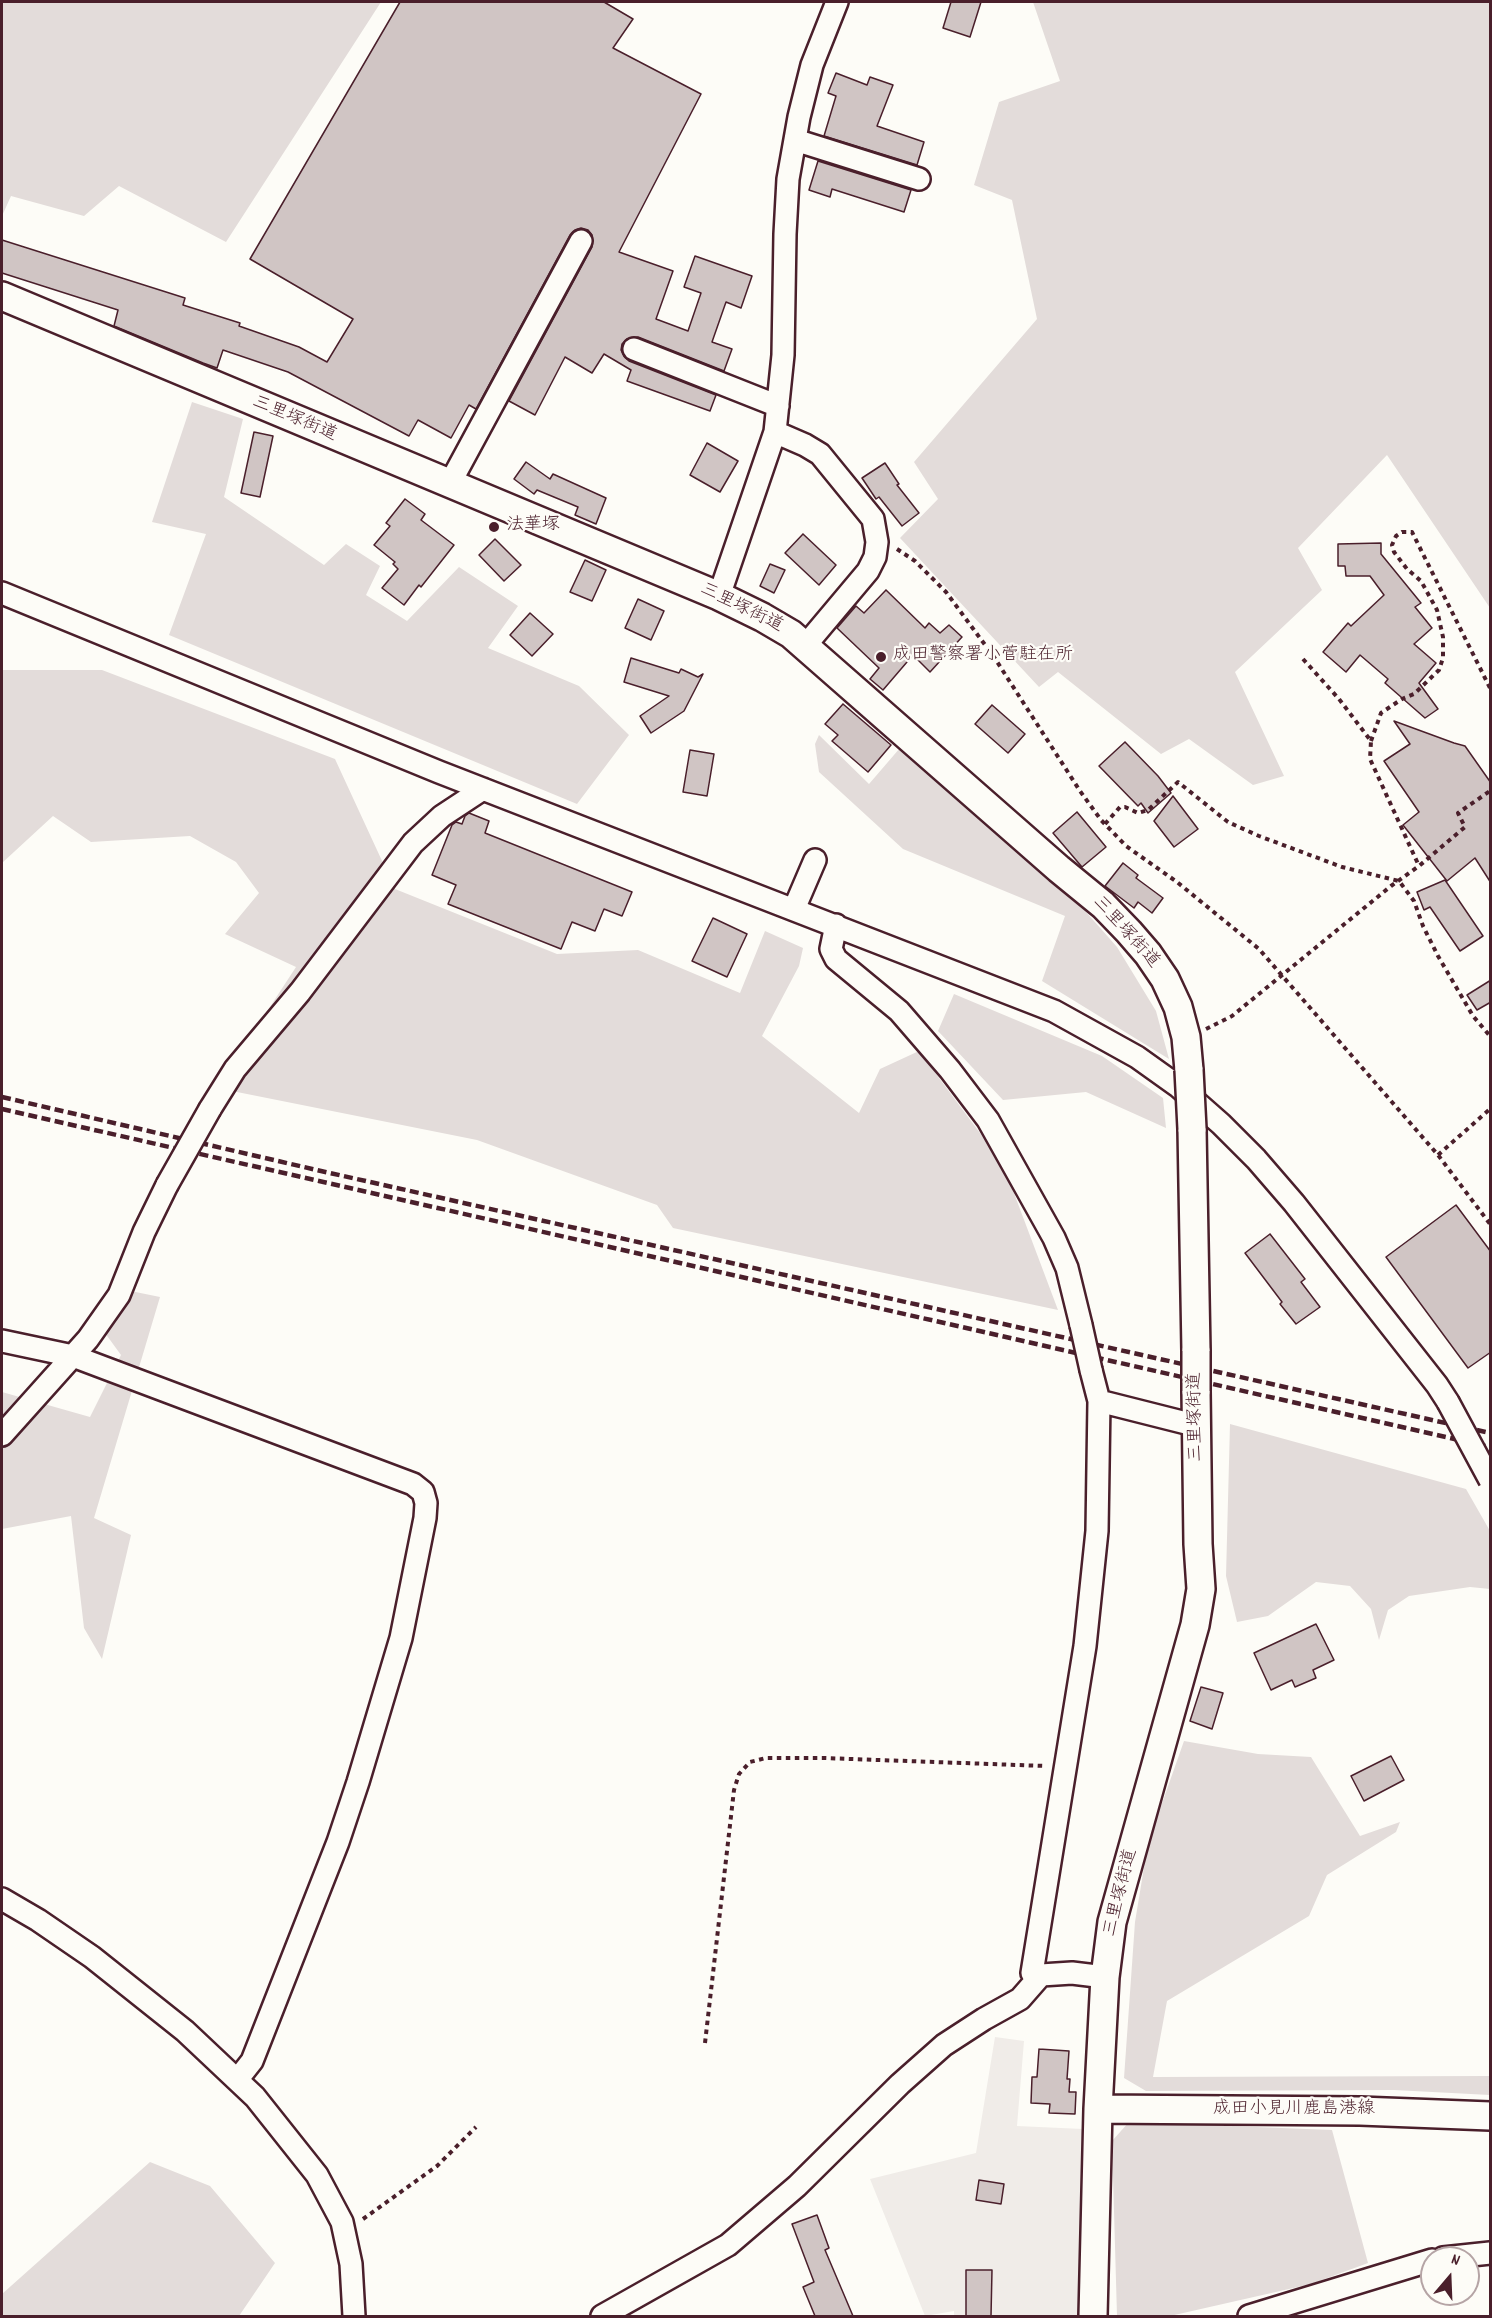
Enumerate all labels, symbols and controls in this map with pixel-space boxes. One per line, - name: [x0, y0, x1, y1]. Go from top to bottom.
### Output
- street label: 三里塚街道: [248, 392, 340, 448]
- place label: 法華塚: [506, 516, 560, 538]
- marker: 法華塚: [487, 520, 501, 534]
- street label: 三里塚街道: [696, 580, 786, 638]
- place label: 成田警察署小菅駐在所: [893, 646, 1073, 668]
- marker: 成田警察署小菅駐在所: [874, 650, 888, 664]
- street label: 三里塚街道: [1087, 892, 1163, 974]
- street label: 三里塚街道: [1185, 1372, 1209, 1462]
- street label: 三里塚街道: [1101, 1847, 1143, 1939]
- street label: 成田小見川鹿島港線: [1213, 2100, 1375, 2122]
- north arrow: [1420, 2246, 1480, 2306]
- text: N: [1448, 2248, 1463, 2273]

